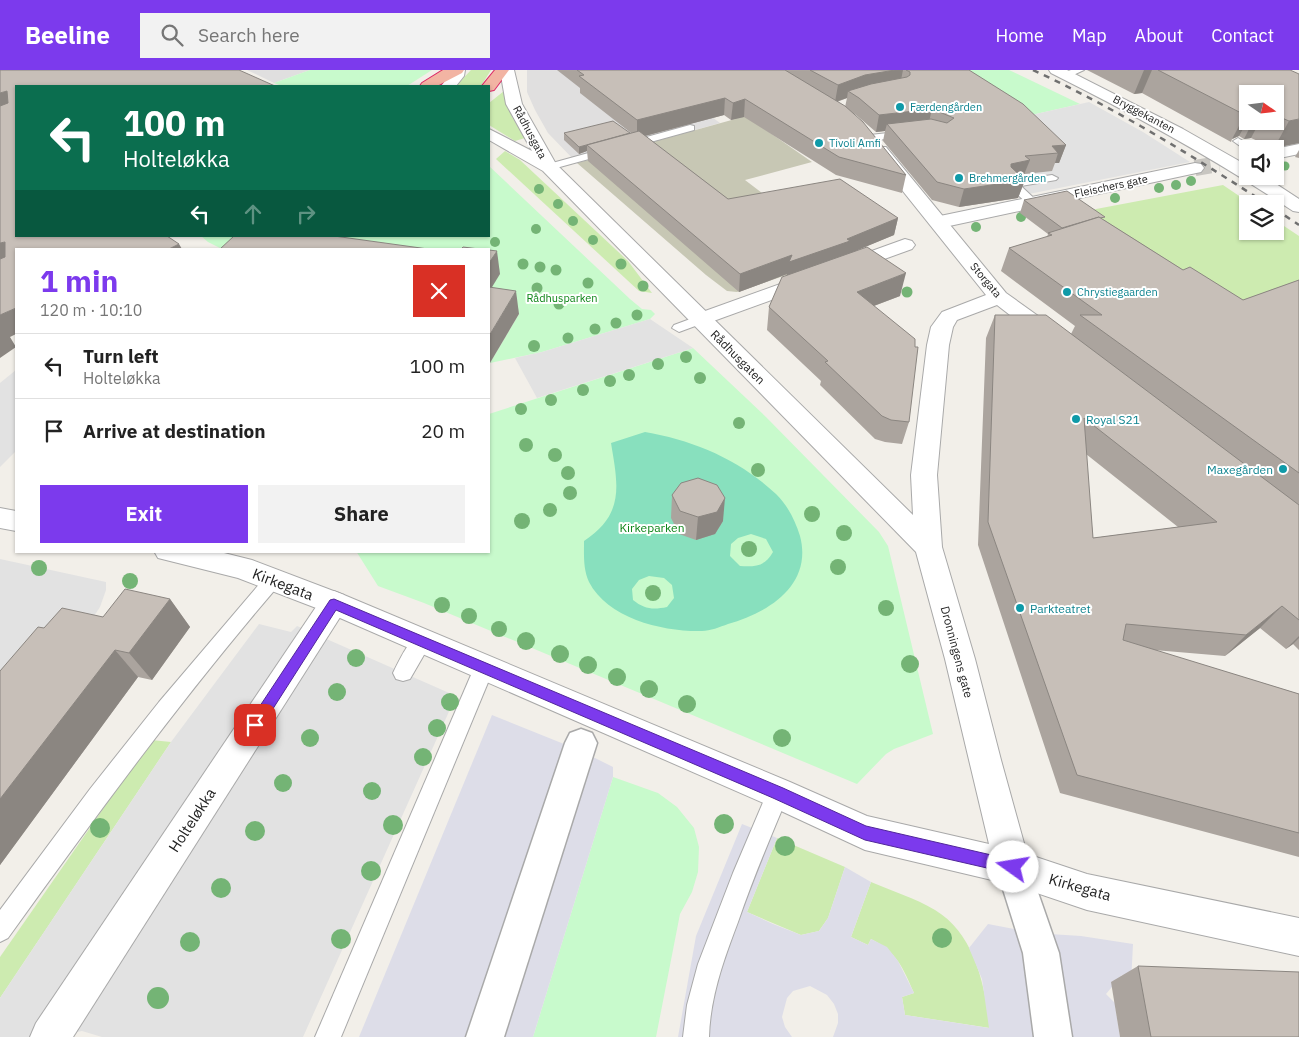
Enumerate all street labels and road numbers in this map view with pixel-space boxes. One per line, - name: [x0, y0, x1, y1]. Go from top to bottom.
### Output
- street label: Bryggekanten: [1111, 92, 1177, 136]
- street label: Rådhusgata: [510, 103, 550, 161]
- street label: Fleischers gate: [1073, 171, 1149, 201]
- street label: Storgata: [967, 260, 1005, 301]
- street label: Rådhusgaten: [708, 327, 768, 387]
- street label: Kirkegata: [250, 564, 316, 604]
- street label: Dronningens gate: [938, 604, 977, 700]
- street label: Holteløkka: [164, 784, 220, 856]
- street label: Kirkegata: [1047, 869, 1113, 905]

